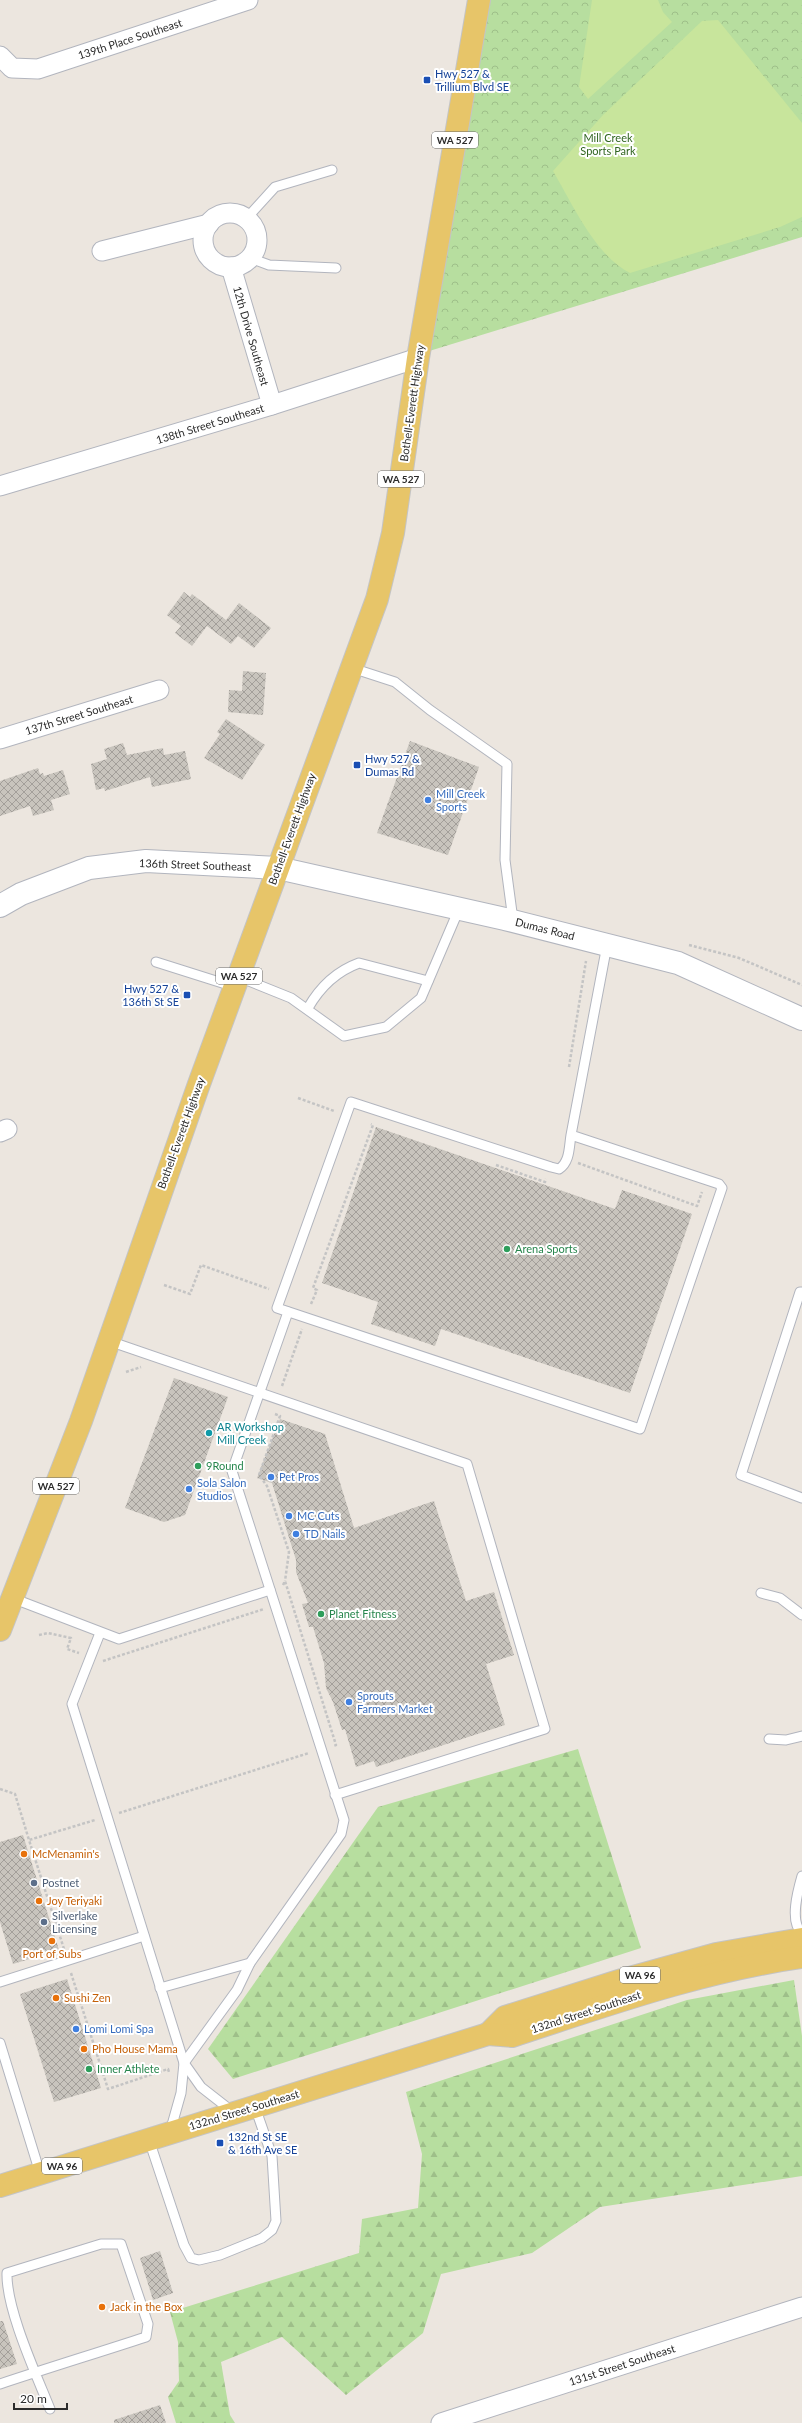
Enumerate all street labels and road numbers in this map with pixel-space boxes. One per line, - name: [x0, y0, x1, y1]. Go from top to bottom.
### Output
- street label: 139th Place Southeast: [76, 16, 184, 62]
- road number: WA 527: [432, 132, 478, 148]
- street label: 12th Drive Southeast: [231, 285, 272, 387]
- street label: Bothell-Everett Highway: [397, 343, 426, 462]
- street label: 138th Street Southeast: [154, 401, 265, 446]
- road number: WA 527: [378, 471, 424, 487]
- street label: 137th Street Southeast: [23, 692, 134, 737]
- street label: Bothell-Everett Highway: [265, 771, 318, 887]
- street label: 136th Street Southeast: [139, 856, 251, 873]
- street label: Dumas Road: [514, 915, 576, 942]
- road number: WA 527: [216, 968, 262, 984]
- street label: Bothell-Everett Highway: [154, 1075, 207, 1191]
- road number: WA 527: [33, 1478, 79, 1494]
- road number: WA 96: [620, 1967, 660, 1983]
- street label: 132nd Street Southeast: [529, 1988, 642, 2035]
- street label: 132nd Street Southeast: [187, 2087, 301, 2132]
- road number: WA 96: [42, 2158, 82, 2174]
- street label: 131st Street Southeast: [567, 2341, 677, 2388]

